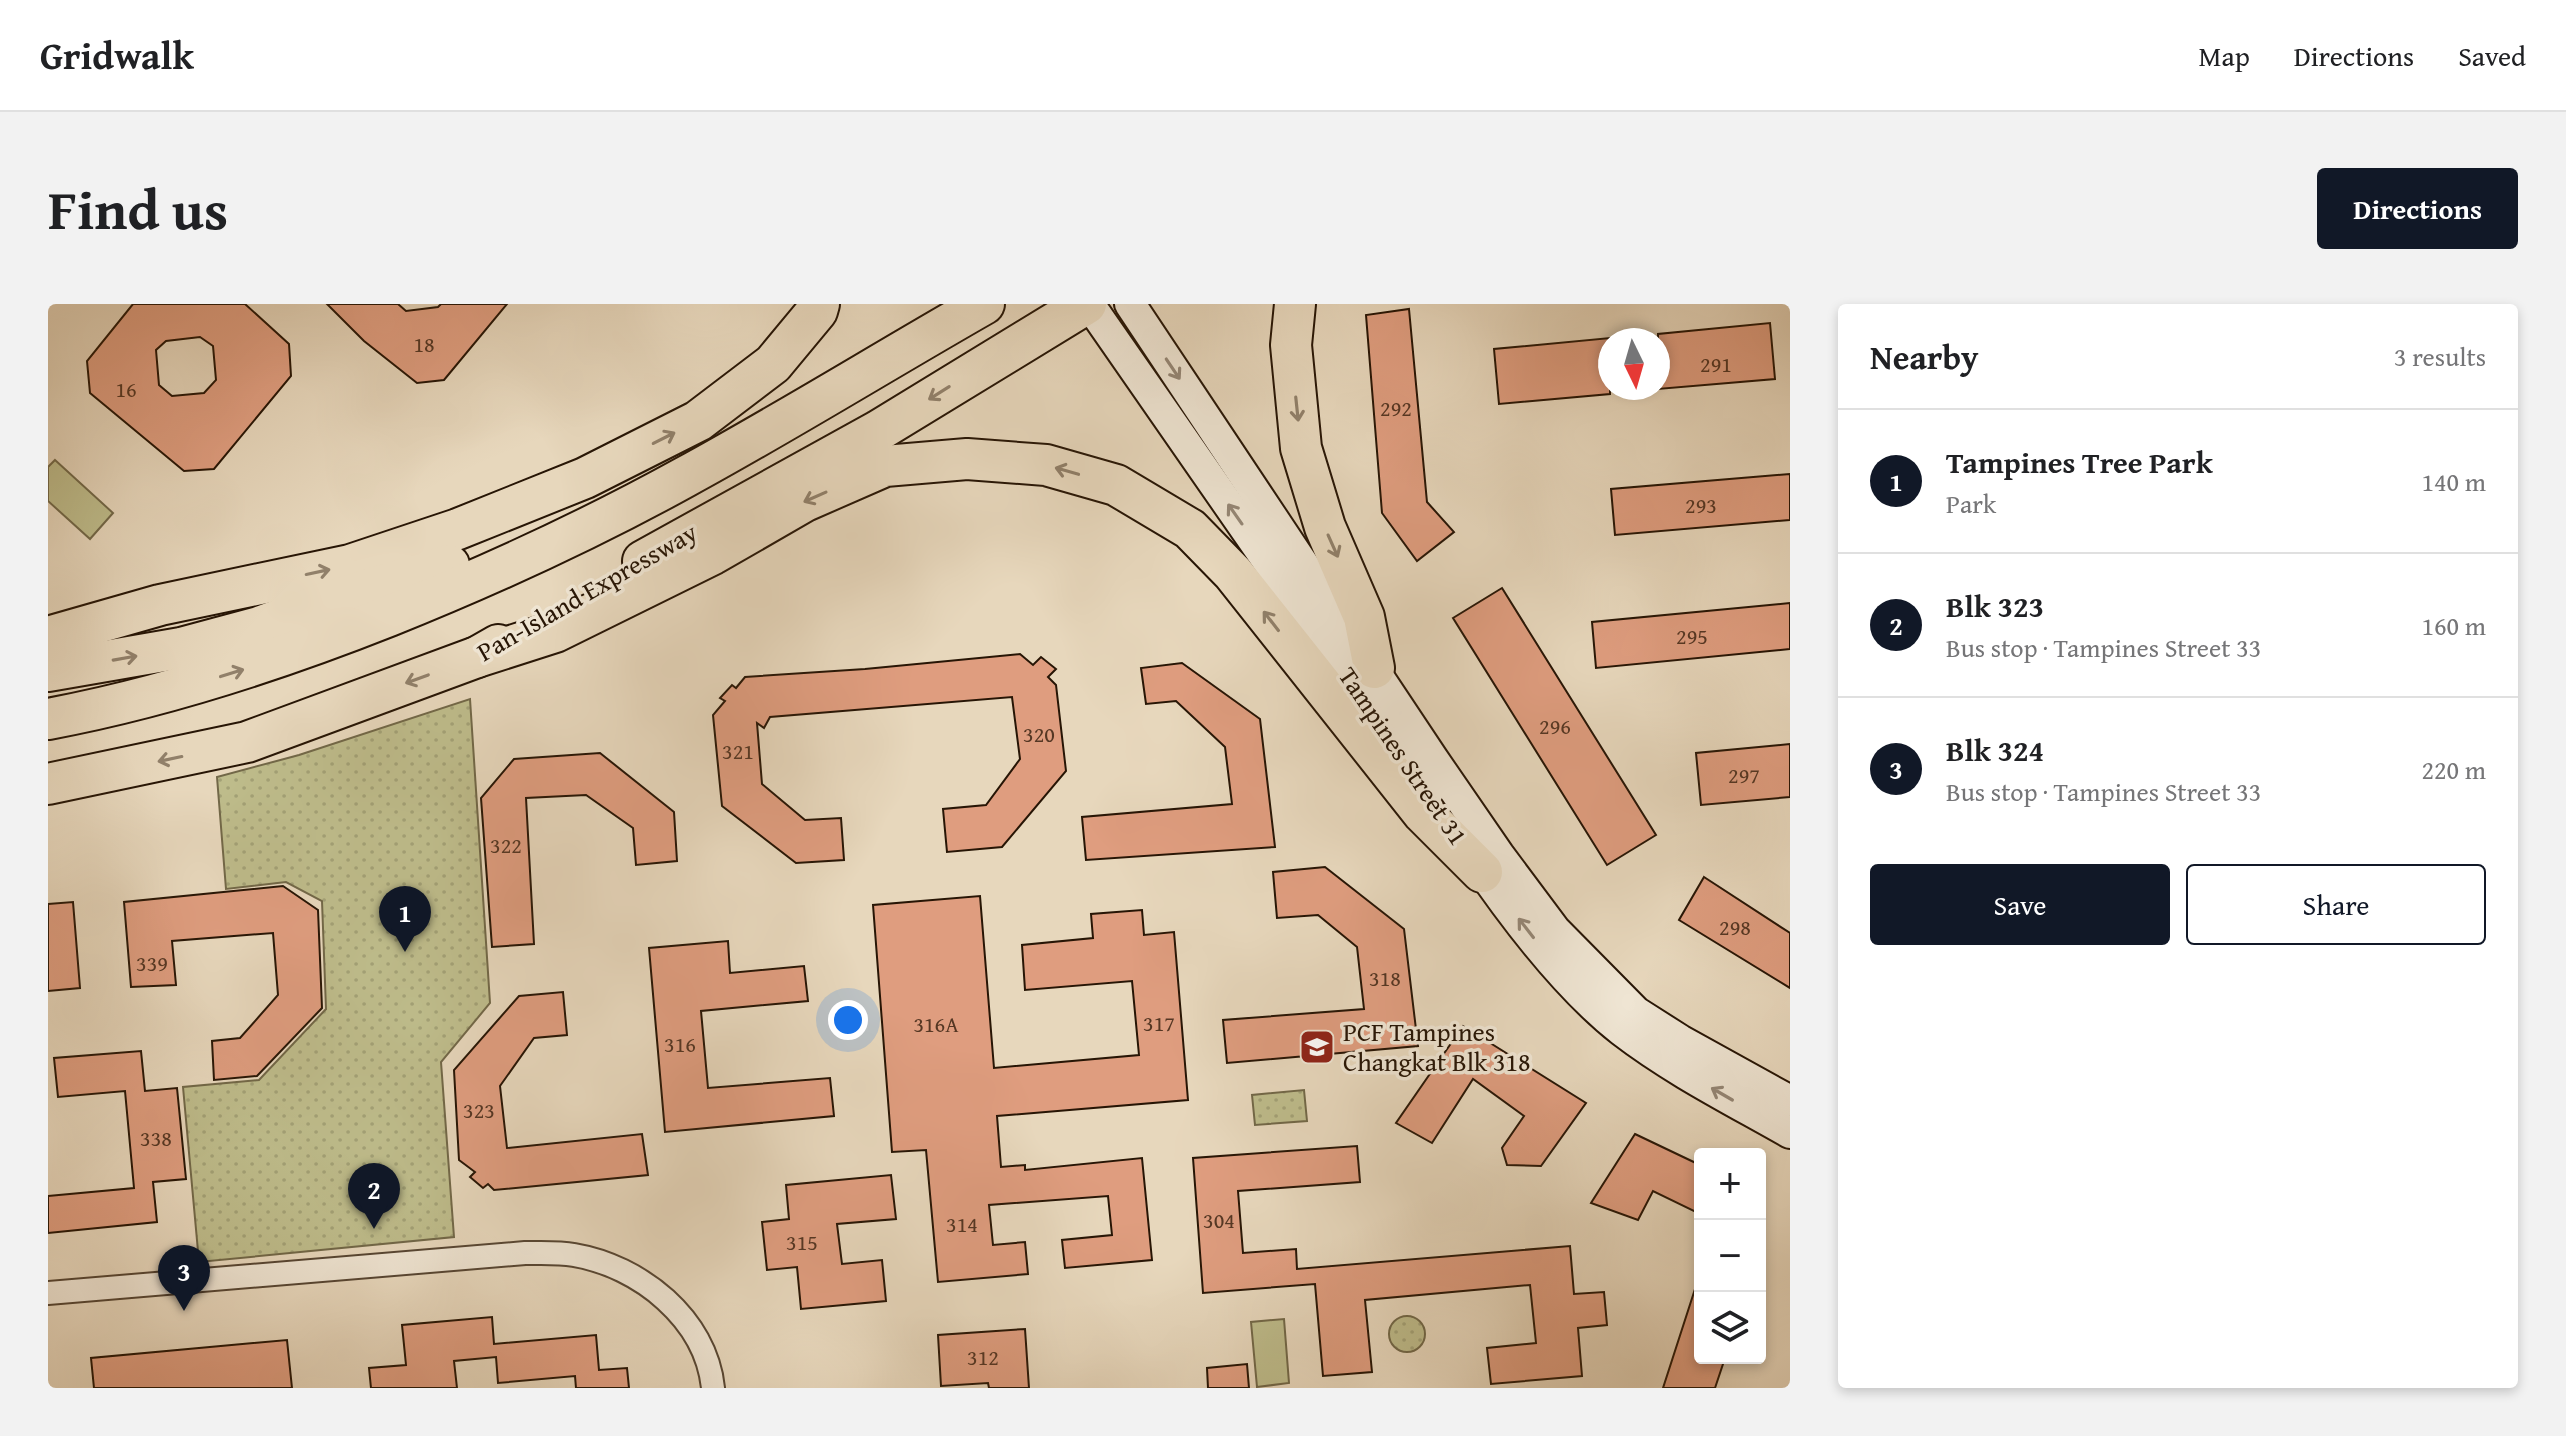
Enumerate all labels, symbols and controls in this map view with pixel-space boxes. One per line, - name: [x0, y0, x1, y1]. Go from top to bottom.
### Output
- text: Gridwalk: [40, 27, 194, 83]
- text: Map: [2198, 35, 2250, 76]
- text: Directions: [2294, 35, 2414, 76]
- text: Saved: [2458, 35, 2526, 76]
- text: Find us: [48, 167, 228, 250]
- button: Directions: [2317, 168, 2518, 249]
- house number: 18: [413, 328, 435, 360]
- north arrow: [1598, 328, 1670, 400]
- text: Nearby: [1870, 332, 1979, 381]
- text: 3 results: [2394, 337, 2486, 376]
- house number: 291: [1700, 348, 1732, 380]
- one-way arrow: [1165, 357, 1181, 379]
- house number: 16: [115, 373, 137, 405]
- one-way arrow: [928, 385, 951, 401]
- house number: 292: [1380, 392, 1412, 424]
- one-way arrow: [1289, 395, 1304, 422]
- one-way arrow: [652, 429, 676, 445]
- text: Tampines Tree Park: [1946, 440, 2213, 484]
- text: 1: [1889, 462, 1903, 501]
- text: 140 m: [2421, 462, 2486, 501]
- one-way arrow: [1054, 463, 1080, 478]
- text: Park: [1946, 484, 1996, 523]
- house number: 293: [1685, 489, 1717, 521]
- one-way arrow: [803, 490, 827, 505]
- one-way arrow: [1227, 503, 1243, 525]
- street label: Pan-Island Expressway: [469, 512, 704, 671]
- one-way arrow: [1327, 534, 1342, 558]
- one-way arrow: [305, 563, 331, 578]
- text: Blk 323: [1946, 584, 2044, 628]
- text: 2: [1889, 606, 1903, 645]
- text: 160 m: [2421, 606, 2486, 645]
- one-way arrow: [1262, 611, 1279, 632]
- house number: 295: [1676, 620, 1708, 652]
- text: Bus stop · Tampines Street 33: [1946, 628, 2261, 667]
- one-way arrow: [112, 649, 137, 664]
- street label: Tampines Street 31: [1329, 659, 1478, 853]
- one-way arrow: [219, 665, 244, 679]
- one-way arrow: [405, 673, 430, 687]
- house number: 296: [1539, 710, 1571, 742]
- house number: 320: [1023, 718, 1055, 750]
- text: Blk 324: [1946, 728, 2044, 772]
- house number: 321: [722, 735, 754, 767]
- text: 3: [1889, 750, 1903, 789]
- text: 220 m: [2421, 750, 2486, 789]
- one-way arrow: [158, 752, 184, 767]
- house number: 297: [1728, 759, 1760, 791]
- text: Bus stop · Tampines Street 33: [1946, 772, 2261, 811]
- house number: 322: [490, 829, 522, 861]
- button: Save: [1870, 864, 2170, 945]
- button: Share: [2186, 864, 2486, 945]
- pin: 1: [379, 886, 431, 952]
- house number: 298: [1719, 911, 1751, 943]
- one-way arrow: [1517, 918, 1534, 939]
- house number: 339: [136, 947, 168, 979]
- house number: 318: [1369, 962, 1401, 994]
- your location: [828, 1000, 868, 1040]
- house number: 317: [1143, 1007, 1175, 1039]
- house number: 316A: [913, 1008, 959, 1040]
- place label: PCF Tampines Changkat Blk 318: [1343, 1012, 1530, 1081]
- house number: 316: [664, 1028, 696, 1060]
- school or university icon: PCF Tampines Changkat Blk 318: [1298, 1028, 1336, 1066]
- one-way arrow: [1711, 1086, 1735, 1101]
- house number: 323: [463, 1094, 495, 1126]
- house number: 338: [140, 1122, 172, 1154]
- map controls: [1694, 1148, 1766, 1364]
- button: +: [1694, 1148, 1766, 1220]
- pin: 2: [348, 1163, 400, 1229]
- house number: 304: [1203, 1204, 1235, 1236]
- house number: 314: [946, 1208, 978, 1240]
- button: −: [1694, 1220, 1766, 1292]
- house number: 315: [786, 1226, 818, 1258]
- pin: 3: [158, 1245, 210, 1311]
- button: layers: [1694, 1292, 1766, 1364]
- house number: 312: [967, 1341, 999, 1373]

